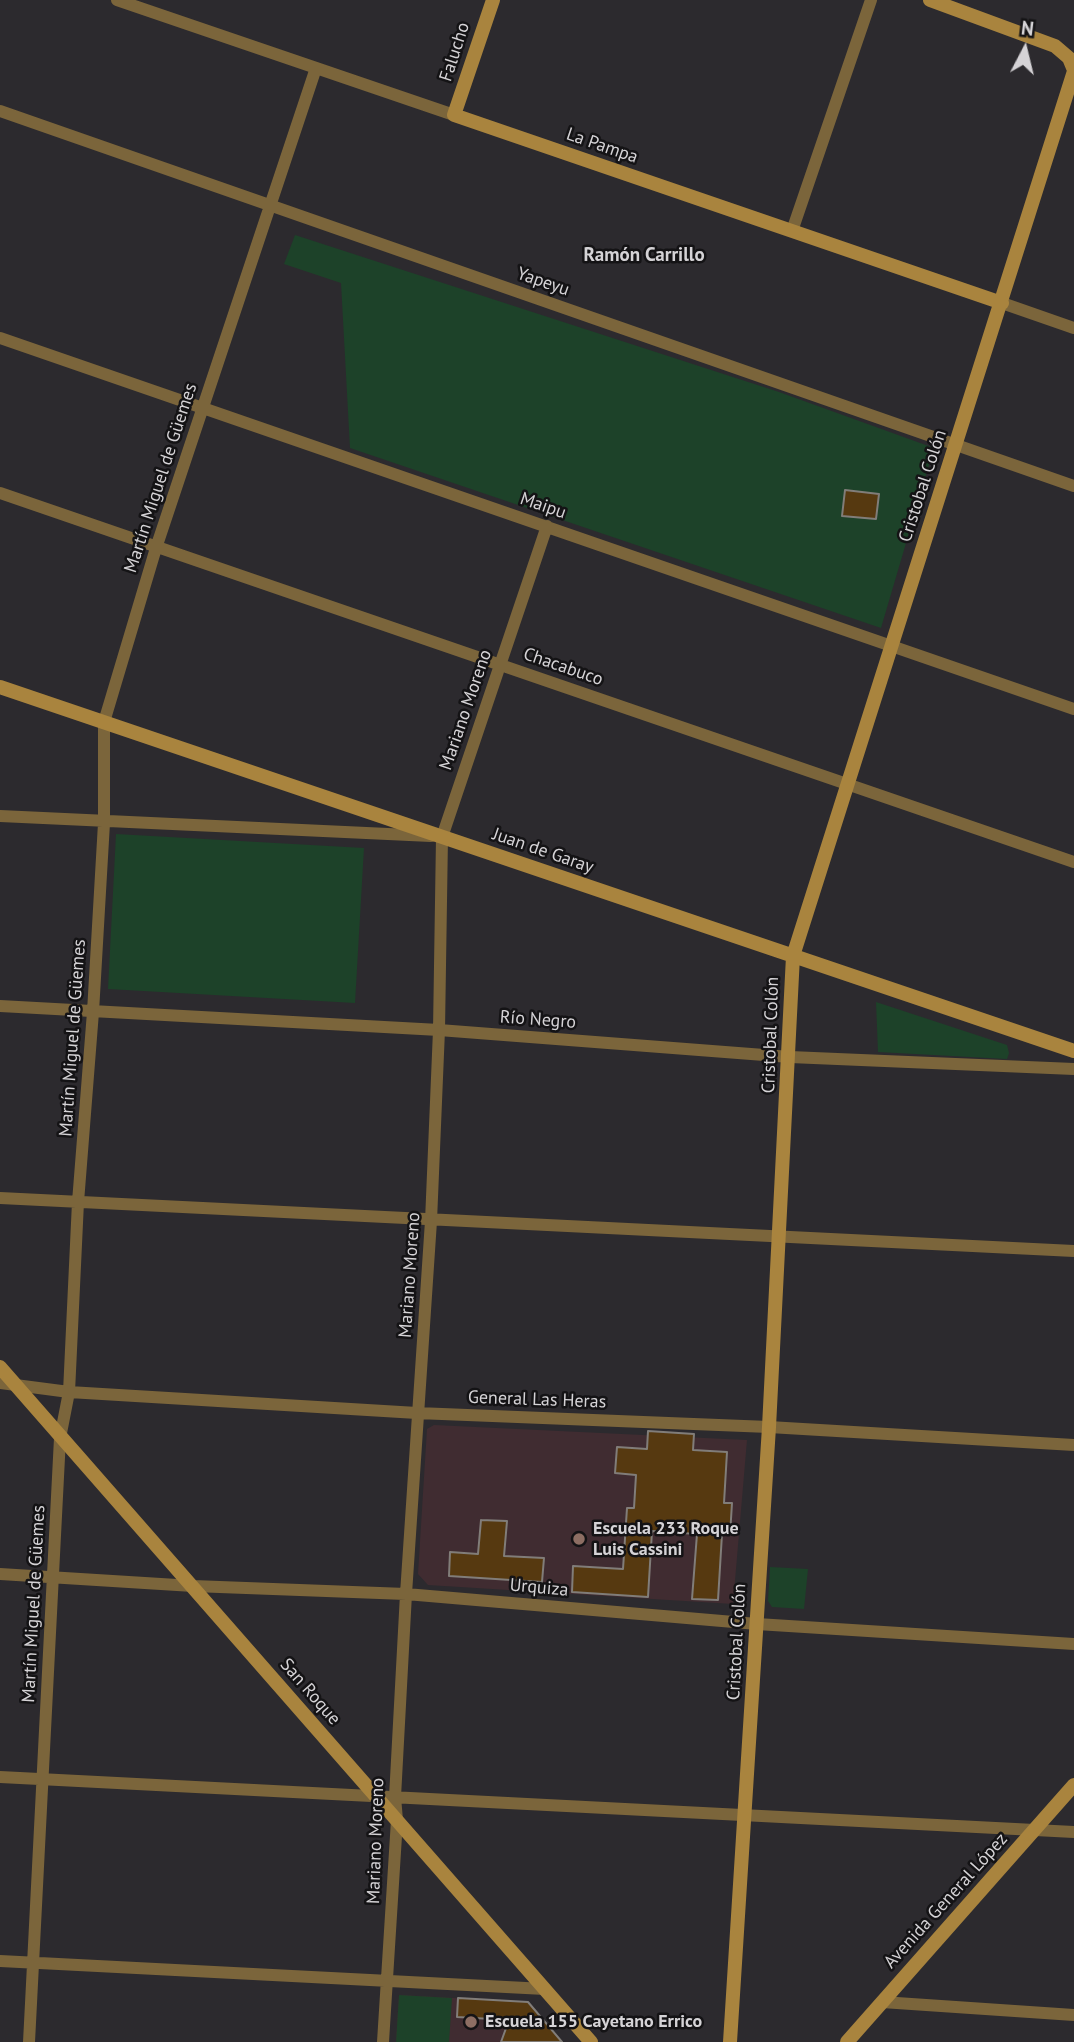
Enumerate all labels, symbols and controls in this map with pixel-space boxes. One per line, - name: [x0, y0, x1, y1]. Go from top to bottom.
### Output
- north arrow: [990, 14, 1060, 84]
- text: N: [1020, 15, 1035, 41]
- street label: Falucho: [435, 20, 475, 84]
- street label: La Pampa: [563, 124, 641, 168]
- district label: Ramón Carrillo: [583, 245, 705, 267]
- street label: Yapeyu: [514, 263, 572, 301]
- street label: Martín Miguel de Güemes: [120, 381, 202, 575]
- street label: Cristobal Colón: [895, 427, 951, 545]
- street label: Maipu: [517, 488, 569, 524]
- street label: Chacabuco: [520, 643, 606, 691]
- street label: Mariano Moreno: [435, 647, 497, 773]
- street label: Juan de Garay: [490, 824, 596, 878]
- street label: Martín Miguel de Güemes: [55, 939, 91, 1137]
- street label: Cristobal Colón: [758, 976, 784, 1094]
- street label: Río Negro: [499, 1007, 577, 1033]
- street label: Mariano Moreno: [395, 1211, 425, 1339]
- street label: General Las Heras: [467, 1387, 607, 1413]
- street label: Martín Miguel de Güemes: [18, 1505, 50, 1703]
- place label: Escuela 233 Roque Luis Cassini: [593, 1518, 739, 1560]
- marker: Escuela 233 Roque Luis Cassini: [571, 1531, 587, 1547]
- street label: Urquiza: [509, 1575, 569, 1601]
- street label: Cristobal Colón: [723, 1583, 751, 1701]
- street label: San Roque: [275, 1654, 345, 1730]
- street label: Mariano Moreno: [363, 1778, 389, 1904]
- street label: Avenida General López: [880, 1829, 1012, 1973]
- place label: Escuela 155 Cayetano Errico: [485, 2011, 702, 2033]
- marker: Escuela 155 Cayetano Errico: [463, 2014, 479, 2030]

